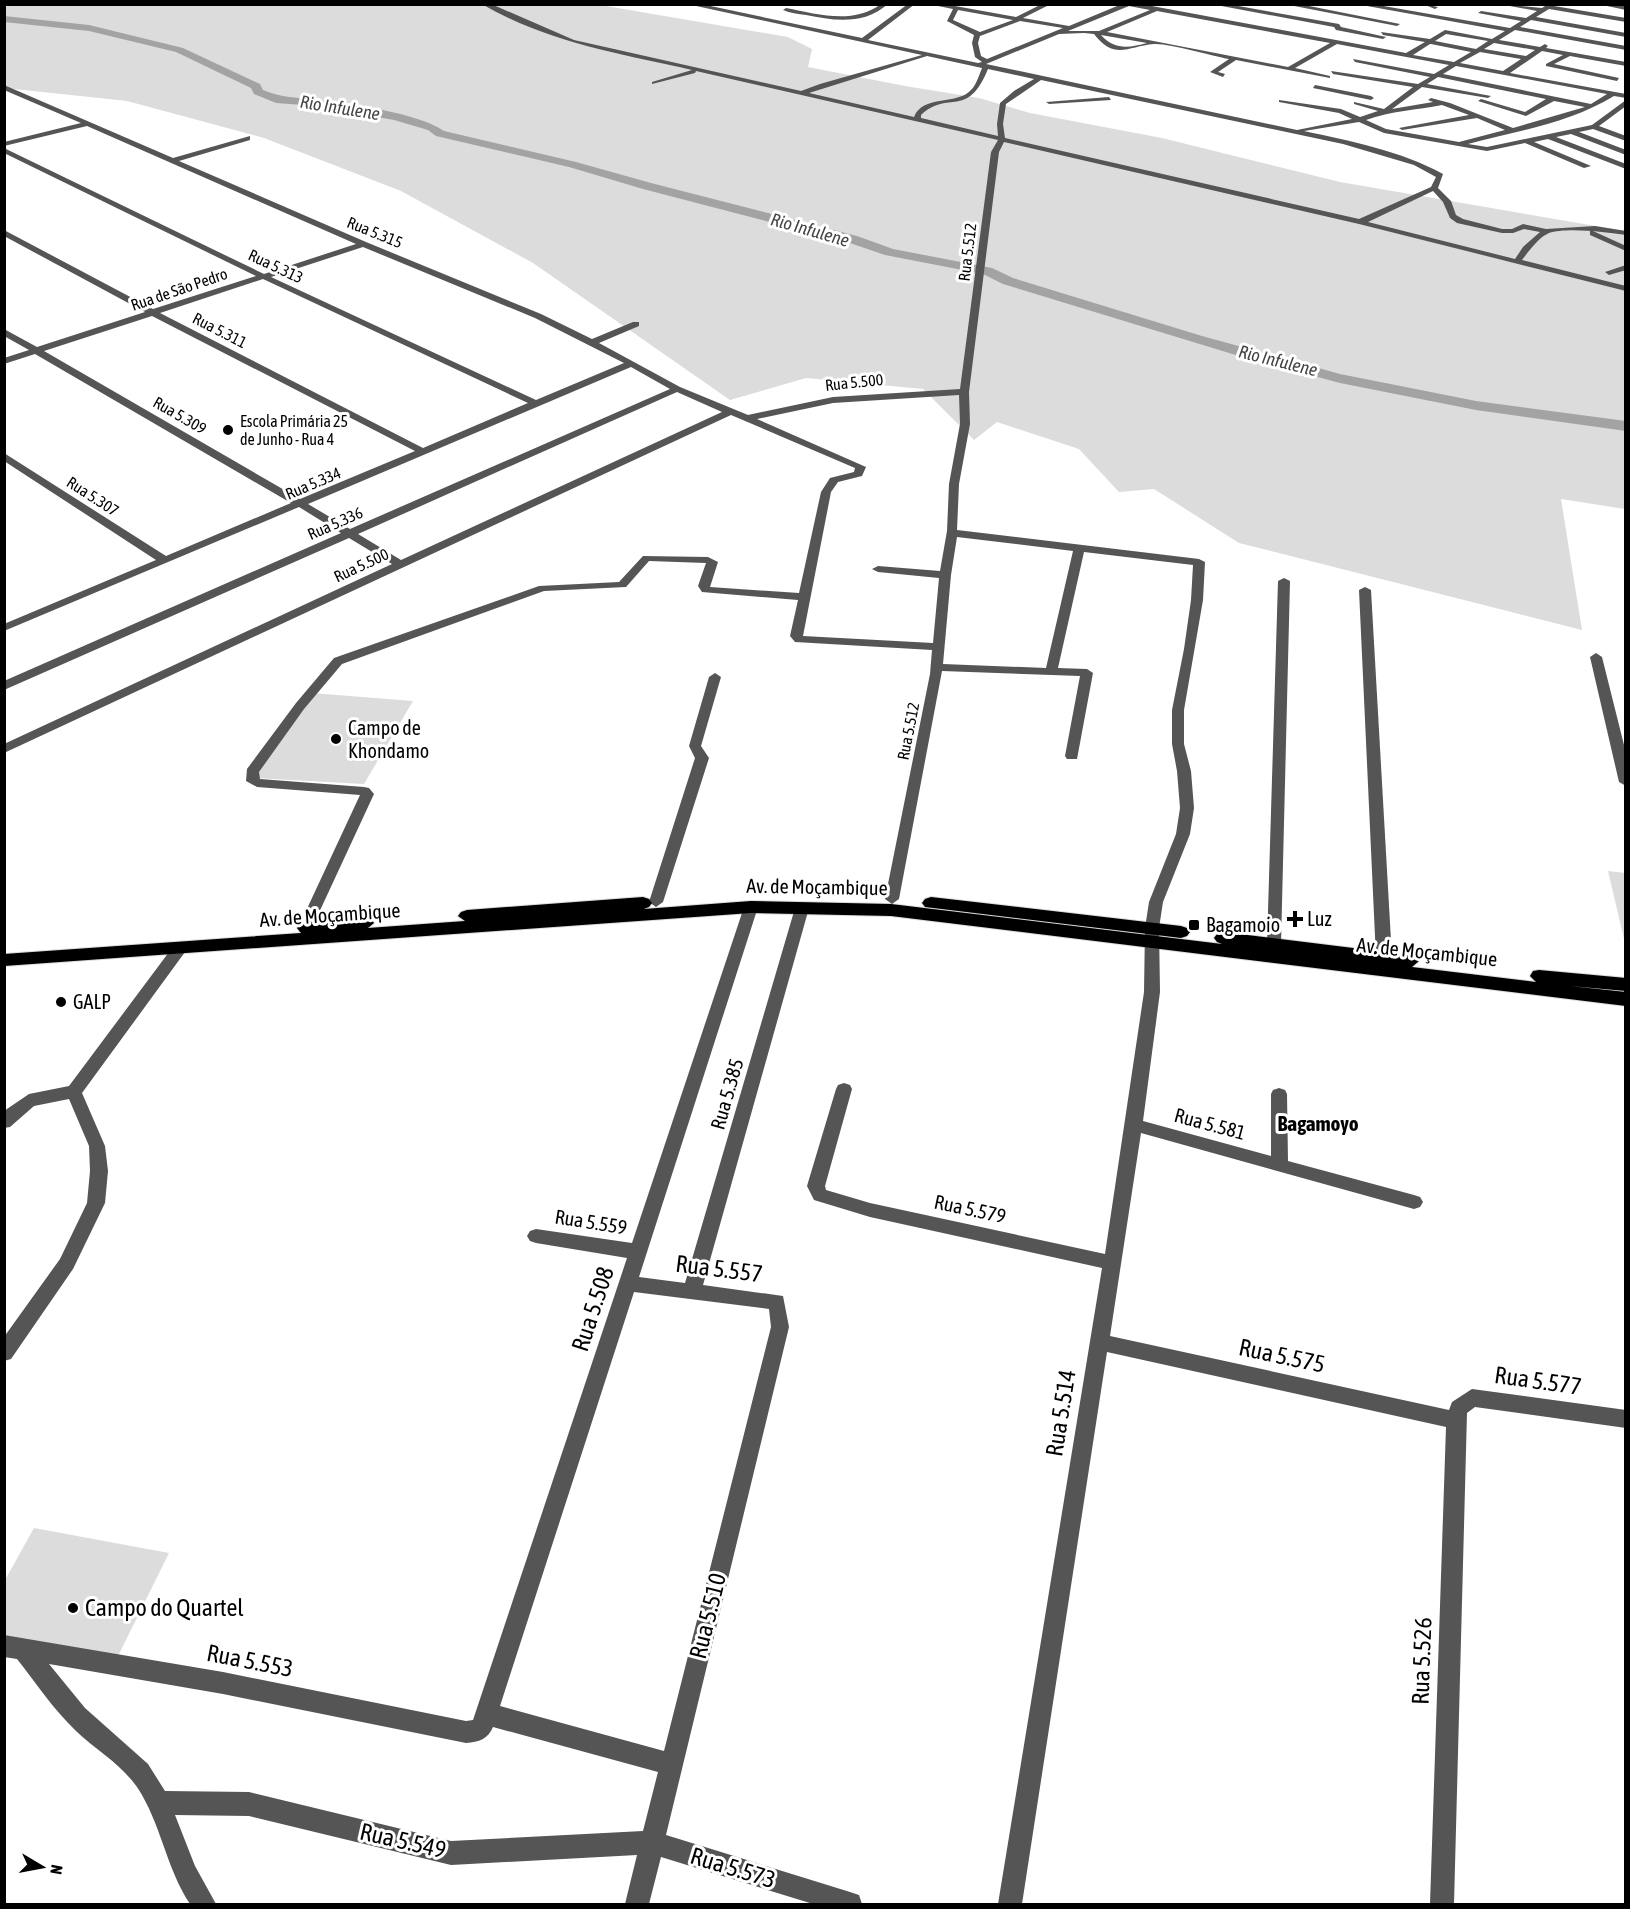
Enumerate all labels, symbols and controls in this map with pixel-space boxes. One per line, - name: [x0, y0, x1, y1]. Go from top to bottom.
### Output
- water label: Rio Infulene: [299, 91, 382, 124]
- water label: Rio Infulene: [768, 208, 852, 251]
- street label: Rua 5.315: [345, 213, 405, 251]
- street label: Rua 5.512: [955, 222, 979, 282]
- street label: Rua 5.313: [246, 246, 306, 286]
- street label: Rua de São Pedro: [128, 264, 230, 314]
- street label: Rua 5.311: [190, 309, 250, 351]
- water label: Rio Infulene: [1236, 341, 1320, 380]
- street label: Rua 5.500: [824, 370, 884, 394]
- street label: Rua 5.309: [150, 393, 210, 437]
- place label: Escola Primária 25 de Junho - Rua 4: [240, 412, 348, 448]
- marker: Escola Primária 25 de Junho - Rua 4: [221, 423, 235, 437]
- street label: Rua 5.334: [283, 463, 343, 503]
- street label: Rua 5.307: [64, 473, 122, 519]
- street label: Rua 5.336: [305, 503, 365, 543]
- street label: Rua 5.500: [331, 545, 391, 585]
- street label: Rua 5.512: [894, 701, 922, 761]
- place label: Campo de Khondamo: [348, 716, 429, 762]
- marker: Campo de Khondamo: [329, 732, 343, 746]
- street label: Av. de Moçambique: [746, 874, 888, 899]
- street label: Av. de Moçambique: [259, 898, 401, 931]
- place label: Luz: [1307, 907, 1332, 930]
- marker: Luz: [1288, 912, 1302, 926]
- place label: Bagamoio: [1206, 913, 1280, 936]
- marker: Bagamoio: [1187, 918, 1201, 932]
- street label: Av. de Moçambique: [1356, 933, 1498, 970]
- place label: GALP: [73, 990, 111, 1013]
- marker: GALP: [54, 995, 68, 1009]
- street label: Rua 5.385: [705, 1056, 748, 1132]
- street label: Rua 5.581: [1172, 1103, 1248, 1144]
- district label: Bagamoyo: [1277, 1111, 1359, 1135]
- street label: Rua 5.579: [932, 1190, 1008, 1227]
- street label: Rua 5.559: [553, 1204, 629, 1239]
- street label: Rua 5.557: [674, 1250, 764, 1287]
- street label: Rua 5.508: [566, 1263, 619, 1355]
- street label: Rua 5.575: [1237, 1333, 1328, 1378]
- street label: Rua 5.577: [1493, 1361, 1583, 1400]
- street label: Rua 5.514: [1040, 1368, 1081, 1458]
- street label: Rua 5.510: [684, 1570, 731, 1662]
- place label: Campo do Quartel: [85, 1594, 244, 1621]
- marker: Campo do Quartel: [66, 1601, 80, 1615]
- street label: Rua 5.526: [1406, 1617, 1437, 1705]
- street label: Rua 5.553: [205, 1639, 296, 1682]
- street label: Rua 5.549: [357, 1818, 449, 1864]
- north arrow: [12, 1837, 72, 1897]
- street label: Rua 5.573: [687, 1842, 779, 1893]
- text: N: [47, 1863, 66, 1876]

